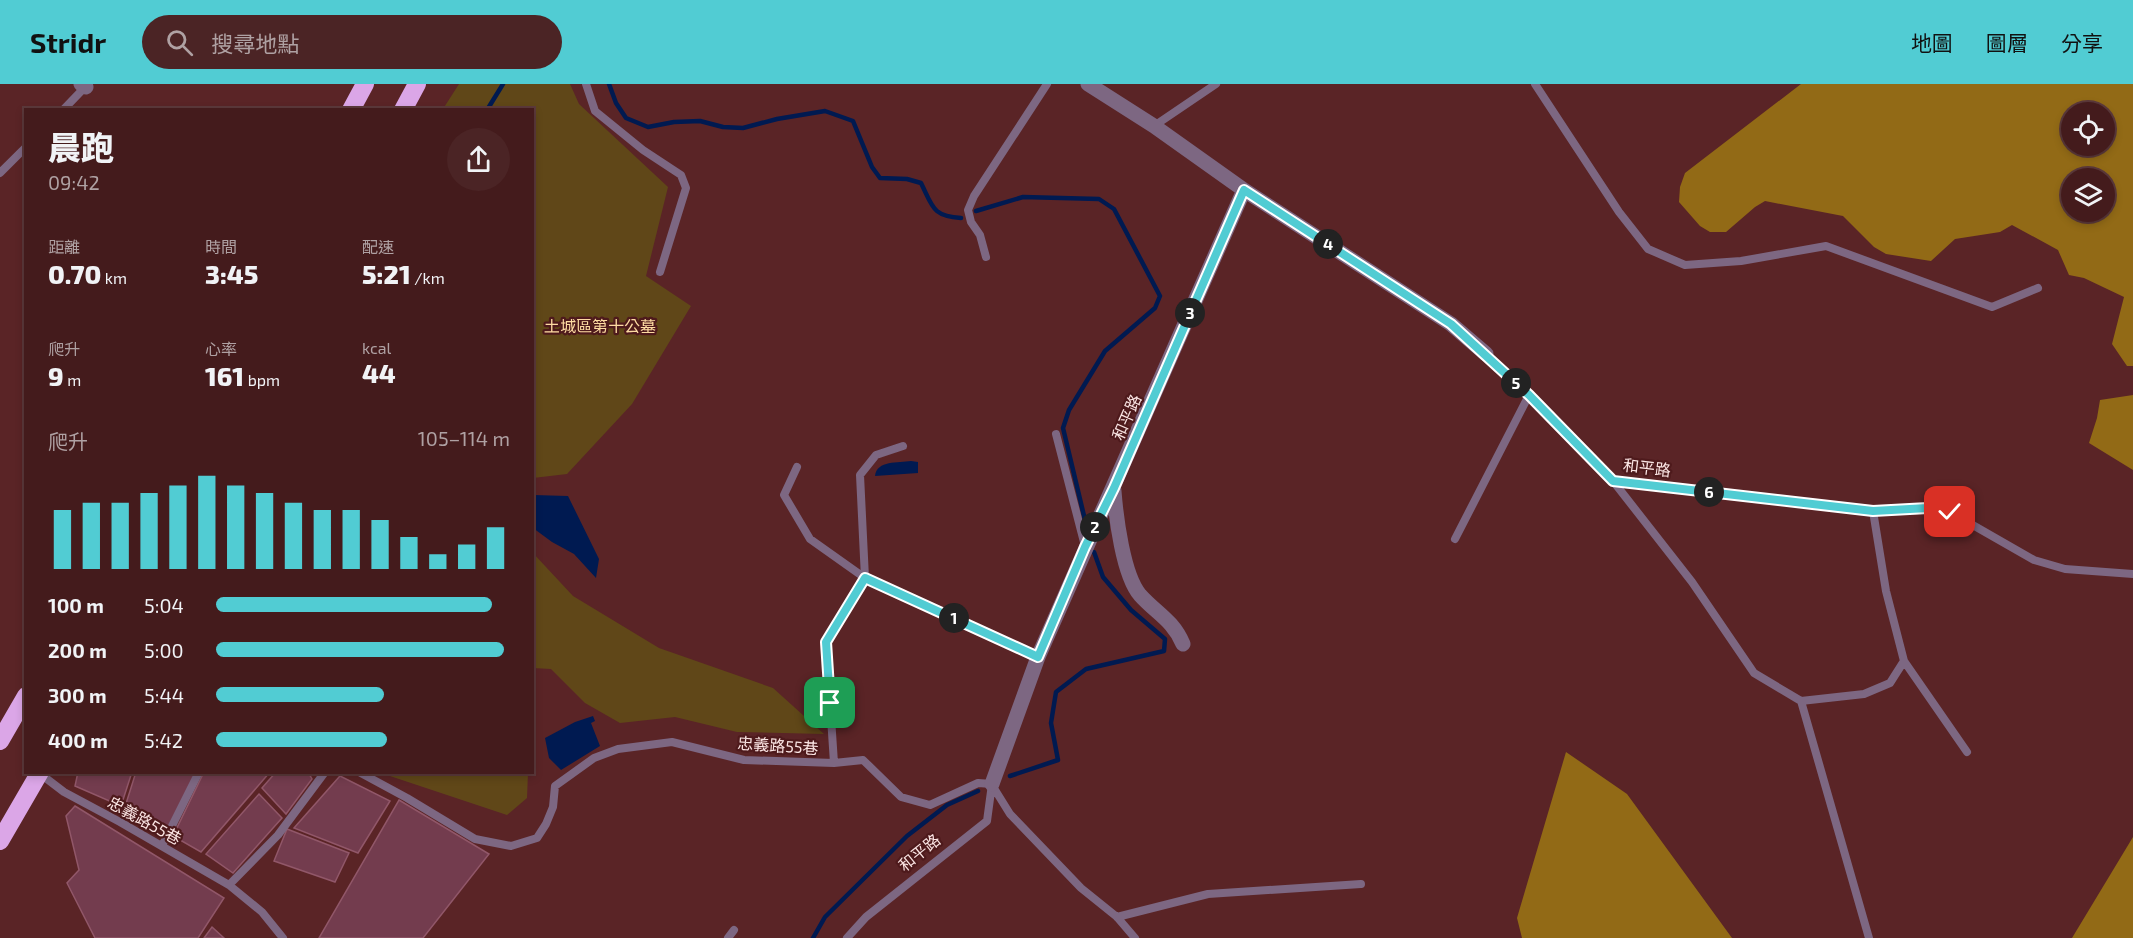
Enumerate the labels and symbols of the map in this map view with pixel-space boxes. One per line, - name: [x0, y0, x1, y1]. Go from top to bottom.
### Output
- pin: 4: [1313, 229, 1343, 259]
- pin: 3: [1175, 298, 1205, 328]
- park label: 土城區第十公墓: [544, 316, 656, 335]
- pin: 5: [1501, 368, 1531, 398]
- street label: 和平路: [1108, 391, 1144, 443]
- street label: 和平路: [1622, 455, 1672, 479]
- pin: 6: [1694, 477, 1724, 507]
- pin: [1924, 486, 1975, 537]
- pin: 2: [1080, 512, 1110, 542]
- pin: 1: [939, 603, 969, 633]
- pin: [804, 677, 855, 728]
- street label: 忠義路55巷: [737, 733, 819, 757]
- street label: 忠義路55巷: [105, 792, 185, 848]
- street label: 和平路: [894, 830, 944, 874]

